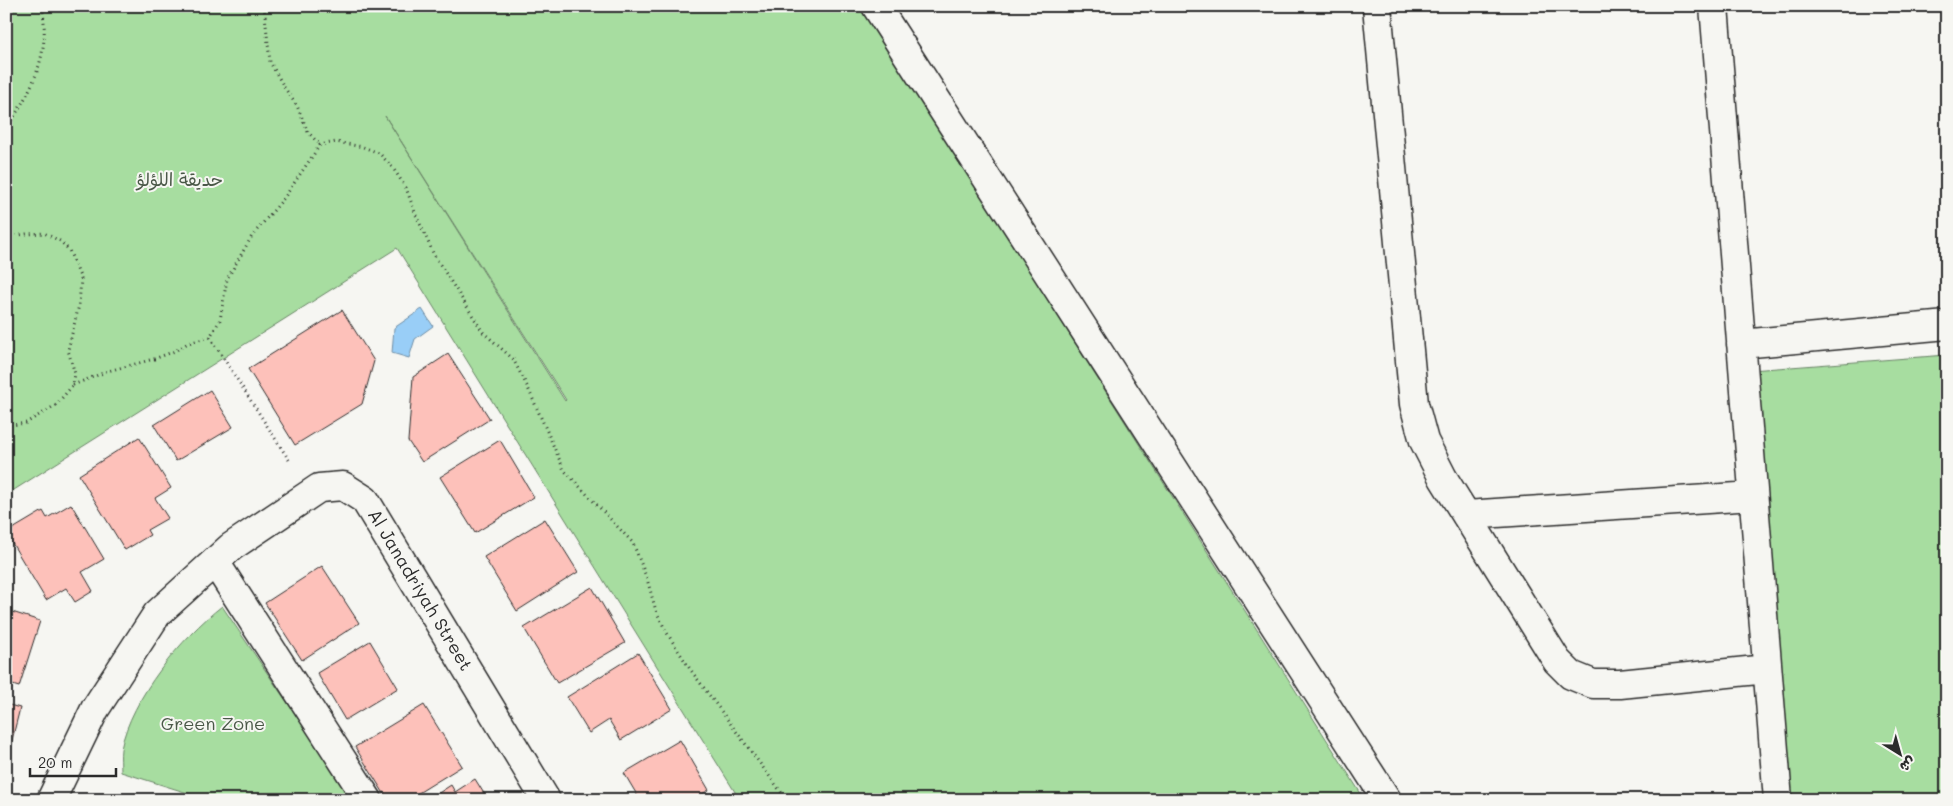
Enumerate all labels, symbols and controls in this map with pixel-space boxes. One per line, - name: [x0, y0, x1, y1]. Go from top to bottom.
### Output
- park label: حديقة اللؤلؤ: [135, 167, 223, 191]
- street label: Al Janadriyah Street: [363, 504, 479, 675]
- park label: Green Zone: [161, 711, 265, 735]
- north arrow: [1876, 728, 1926, 778]
- scale bar: [30, 746, 116, 778]
- text: 20 m: [38, 752, 72, 772]
- text: ش: [1896, 753, 1920, 777]

